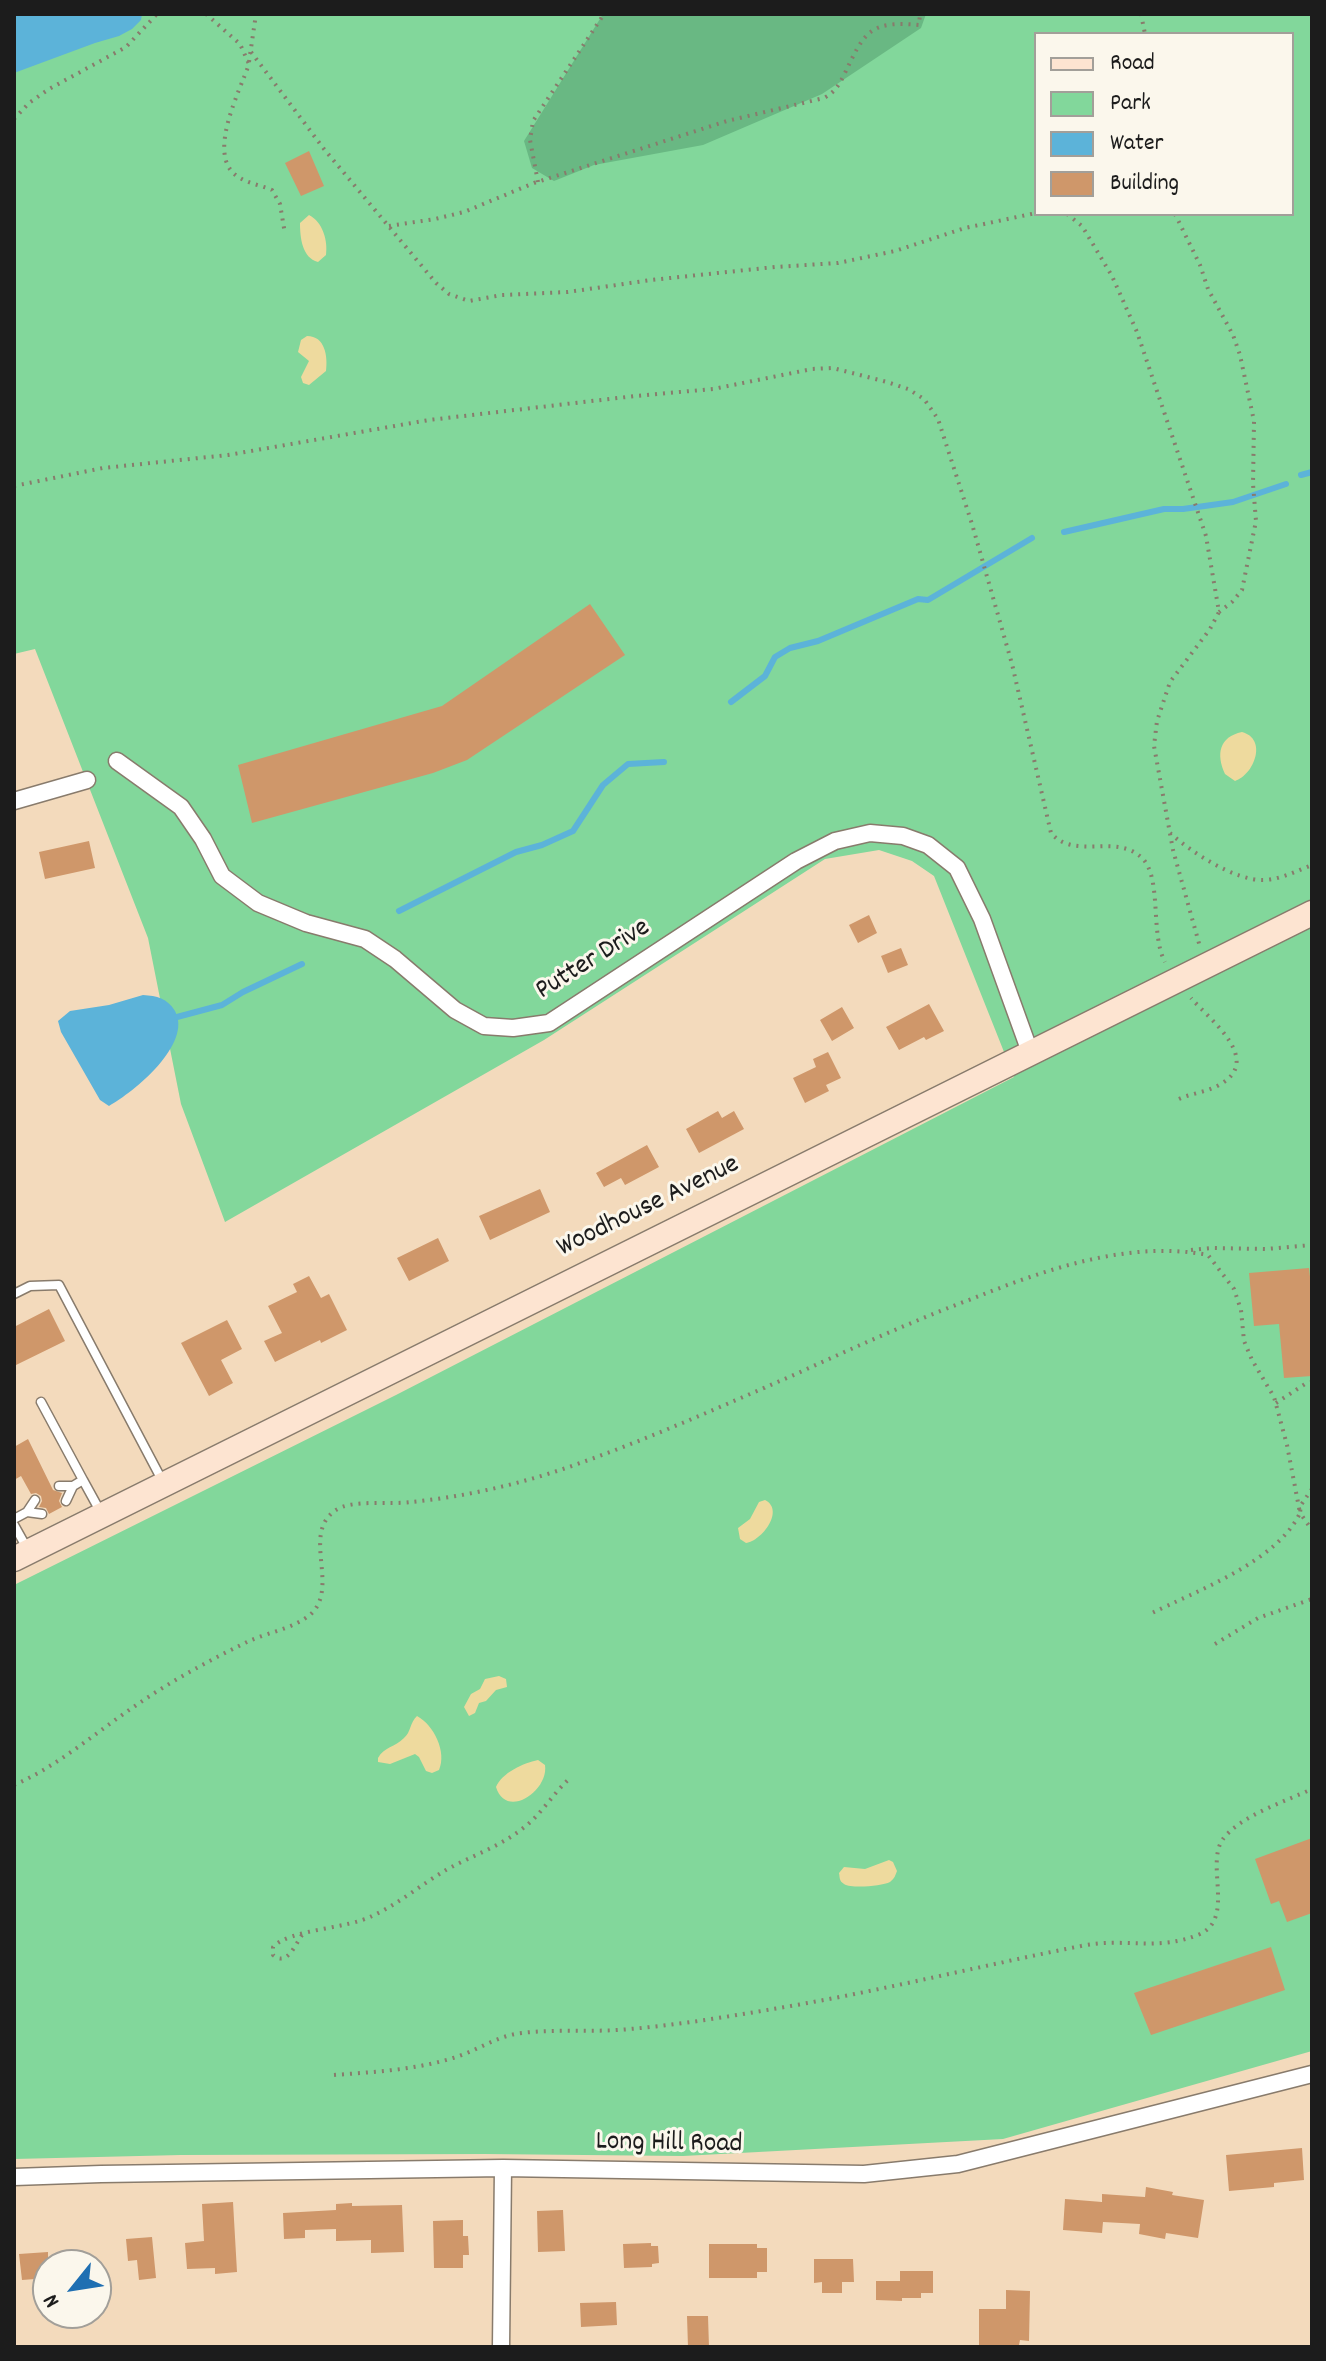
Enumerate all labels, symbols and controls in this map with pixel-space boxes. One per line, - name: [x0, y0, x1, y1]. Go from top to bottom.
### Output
- legend: [1034, 32, 1294, 216]
- text: Road: [1110, 47, 1155, 81]
- text: Park: [1110, 87, 1151, 121]
- text: Water: [1110, 127, 1163, 161]
- text: Building: [1110, 167, 1179, 201]
- street label: Putter Drive: [531, 913, 657, 1009]
- street label: Woodhouse Avenue: [552, 1149, 746, 1267]
- street label: Long Hill Road: [595, 2127, 743, 2163]
- north arrow: [32, 2249, 112, 2329]
- text: N: [36, 2288, 69, 2313]

